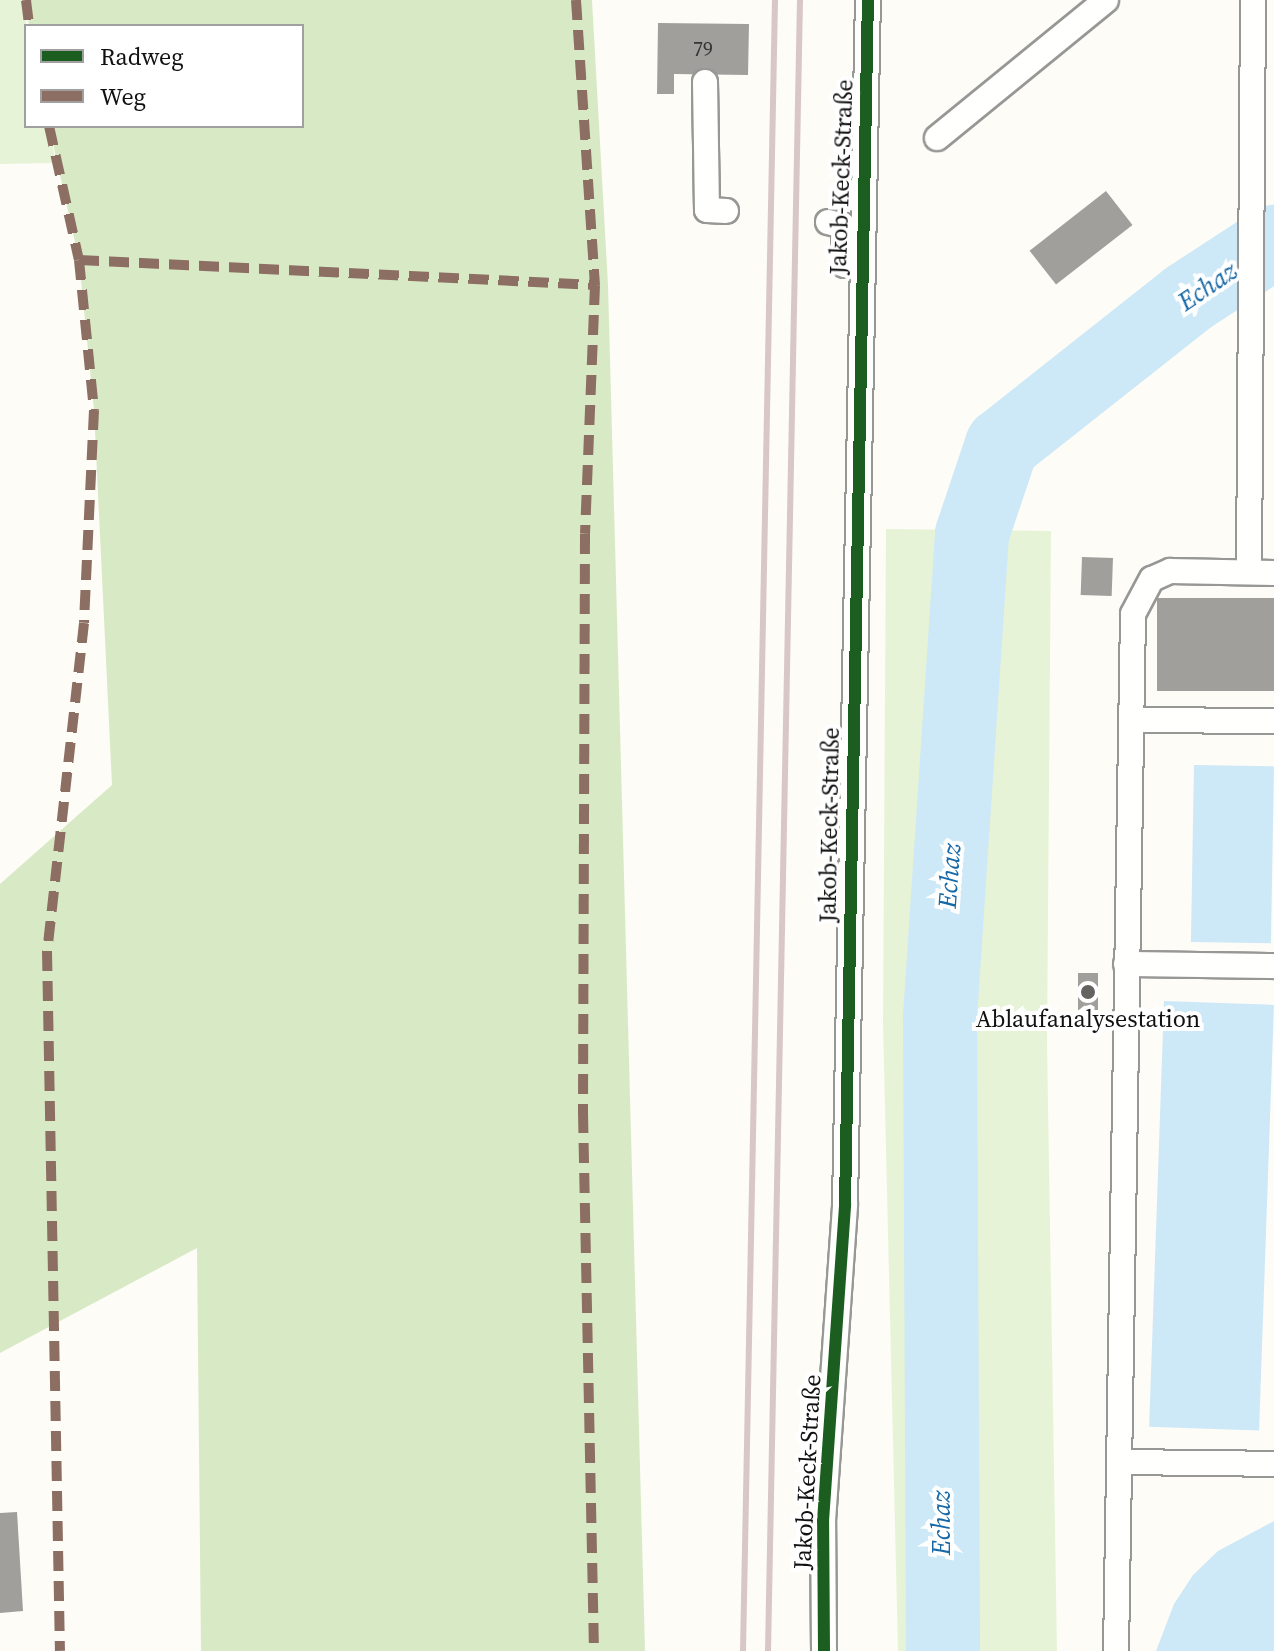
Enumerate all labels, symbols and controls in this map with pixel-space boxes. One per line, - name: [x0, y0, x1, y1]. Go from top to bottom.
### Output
- legend: [24, 24, 304, 128]
- house number: 79: [693, 37, 713, 61]
- text: Radweg: [100, 40, 184, 73]
- street label: Jakob-Keck-Straße: [823, 79, 859, 275]
- text: Weg: [100, 80, 146, 113]
- water label: Echaz: [1172, 256, 1244, 318]
- street label: Jakob-Keck-Straße: [813, 727, 845, 923]
- water label: Echaz: [932, 842, 968, 910]
- marker: Ablaufanalysestation: [1079, 983, 1097, 1001]
- place label: Ablaufanalysestation: [976, 1005, 1200, 1033]
- street label: Jakob-Keck-Straße: [788, 1374, 826, 1570]
- water label: Echaz: [926, 1490, 958, 1556]

